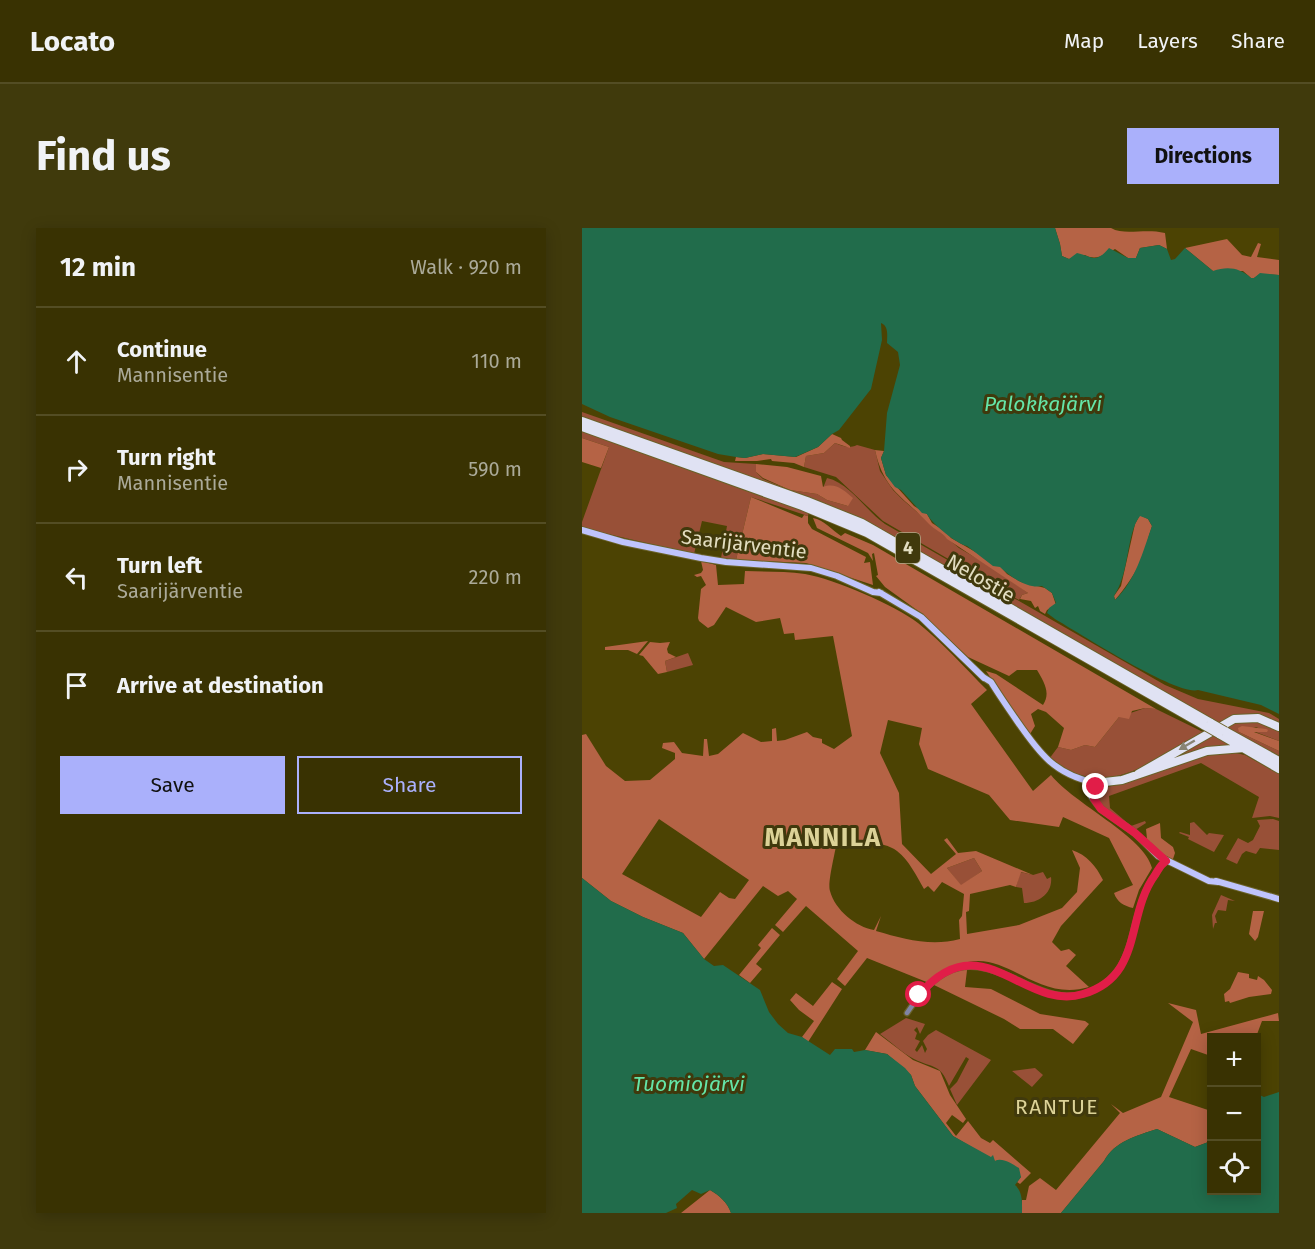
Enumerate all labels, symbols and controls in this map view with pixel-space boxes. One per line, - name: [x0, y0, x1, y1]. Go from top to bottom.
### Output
- text: Locato: [30, 25, 115, 58]
- text: Map: [1064, 28, 1104, 54]
- text: Layers: [1137, 28, 1198, 54]
- text: Share: [1231, 28, 1285, 54]
- button: Directions: [1127, 128, 1279, 184]
- text: Find us: [36, 131, 171, 181]
- text: 12 min: [60, 252, 136, 283]
- text: Walk · 920 m: [410, 255, 522, 279]
- text: Continue: [117, 336, 207, 363]
- icon: ahead: [60, 345, 93, 378]
- text: 110 m: [471, 349, 522, 373]
- text: Mannisentie: [117, 363, 228, 387]
- water label: Palokkajärvi: [984, 391, 1102, 417]
- text: Turn right: [117, 444, 216, 471]
- icon: right: [60, 453, 93, 486]
- text: 590 m: [468, 457, 522, 481]
- text: Mannisentie: [117, 471, 228, 495]
- street label: Saarijärventie: [680, 524, 808, 564]
- road number: 4: [896, 533, 920, 563]
- street label: Nelostie: [942, 549, 1020, 607]
- text: Turn left: [117, 552, 202, 579]
- icon: left: [60, 561, 93, 594]
- text: 220 m: [469, 565, 522, 589]
- text: Saarijärventie: [117, 579, 243, 603]
- icon: arrive: [60, 669, 93, 702]
- text: Arrive at destination: [117, 672, 324, 699]
- one-way arrow: [1179, 739, 1195, 750]
- button: Save: [60, 756, 285, 814]
- button: Share: [297, 756, 522, 814]
- route end: [1082, 773, 1108, 799]
- district label: MANNILA: [764, 822, 882, 853]
- route start: [905, 981, 931, 1007]
- map controls: [1207, 1033, 1261, 1195]
- button: +: [1207, 1033, 1261, 1087]
- water label: Tuomiojärvi: [633, 1071, 745, 1097]
- button: −: [1207, 1087, 1261, 1141]
- district label: RANTUE: [1015, 1094, 1099, 1120]
- button: locate: [1207, 1141, 1261, 1195]

